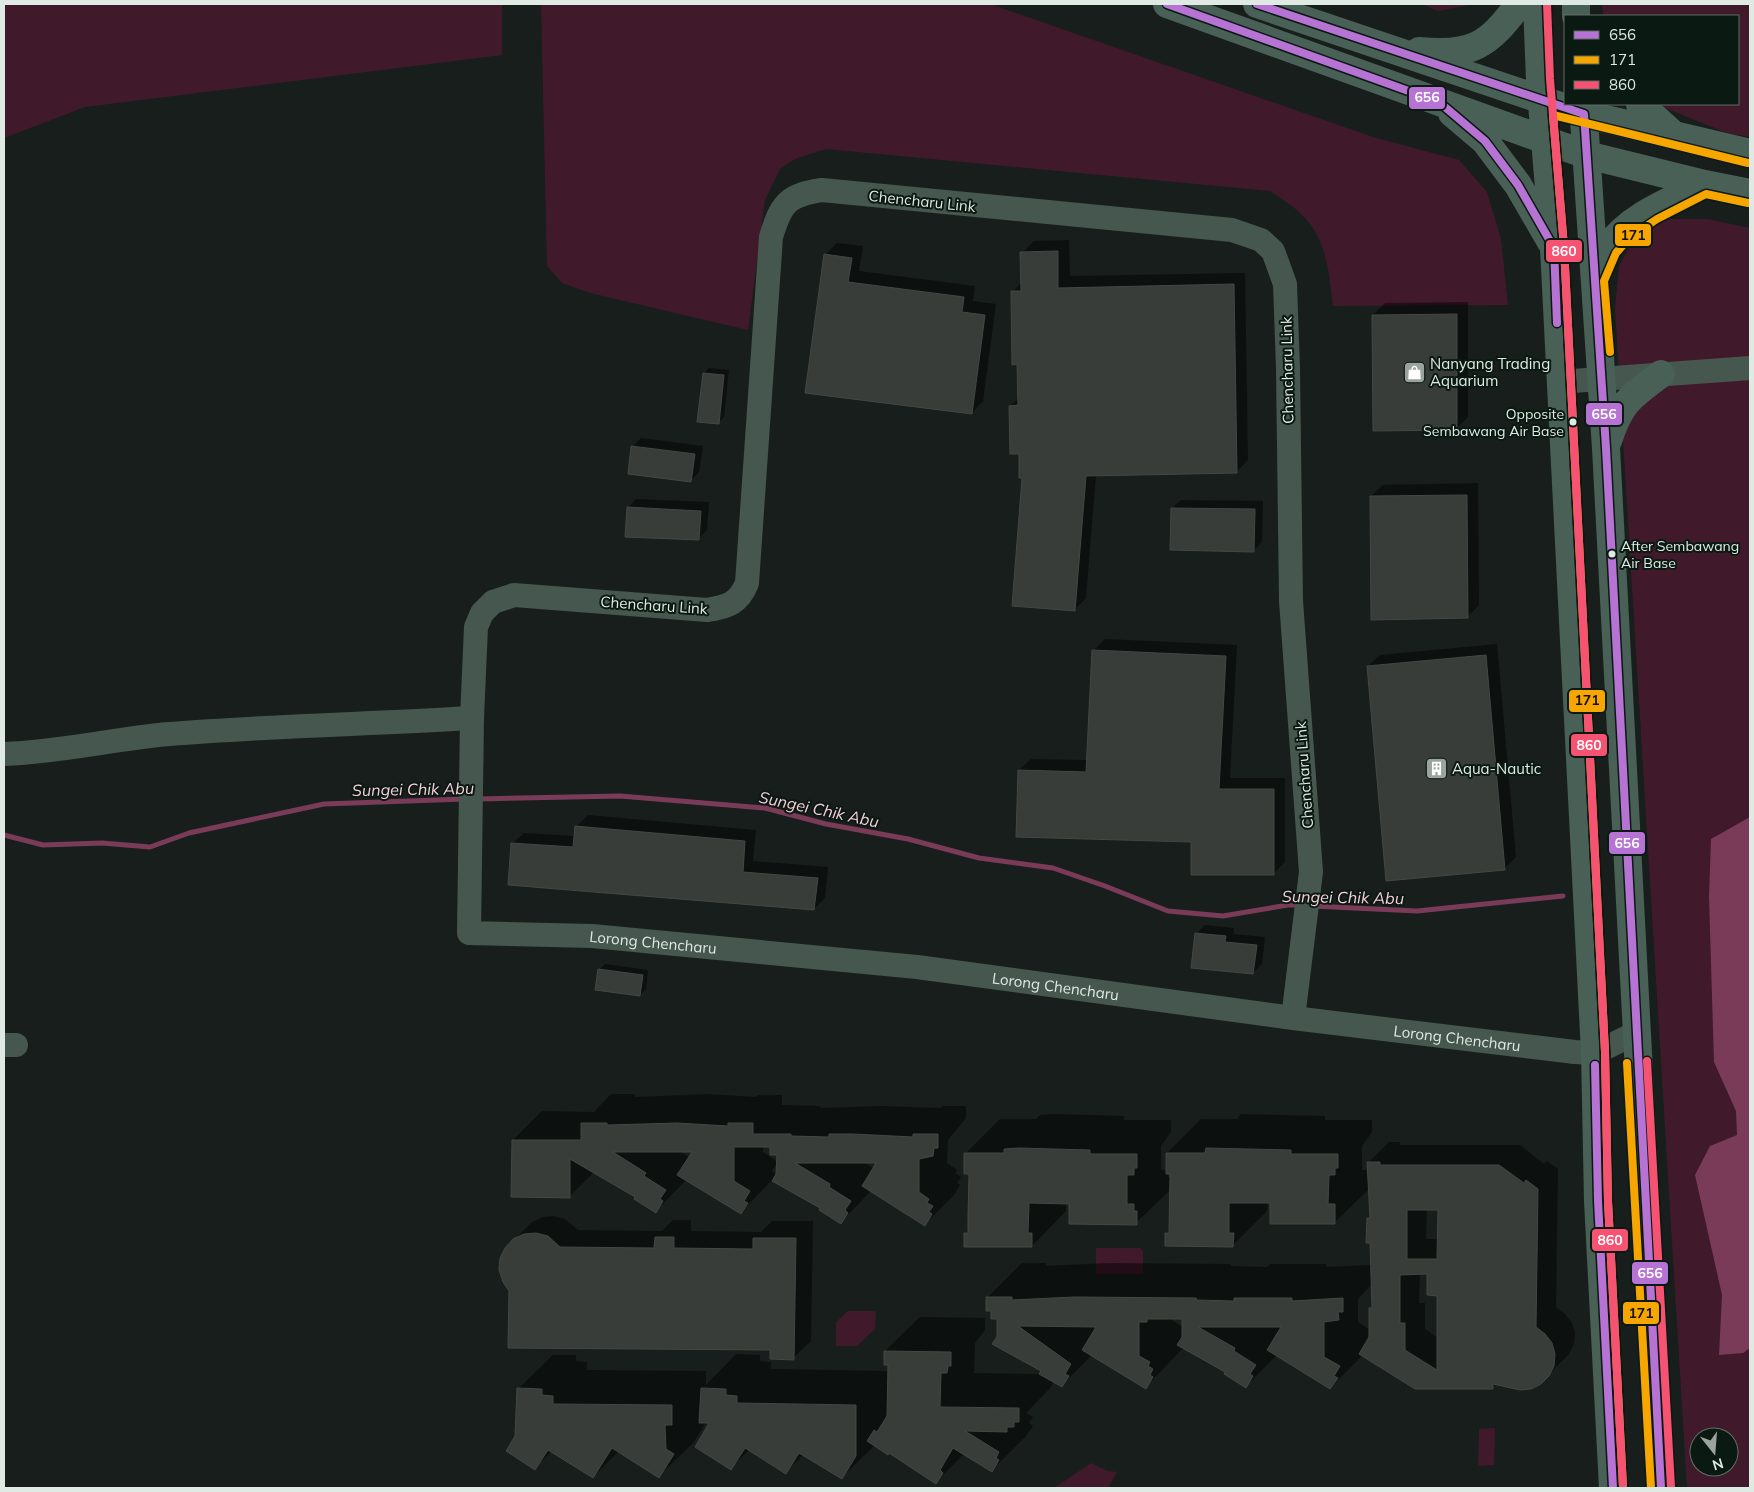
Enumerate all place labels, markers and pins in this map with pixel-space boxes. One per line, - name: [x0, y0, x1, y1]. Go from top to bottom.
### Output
- place label: Nanyang Trading Aquarium: [1430, 354, 1550, 390]
- shop icon: Nanyang Trading Aquarium: [1402, 360, 1426, 384]
- place label: Opposite Sembawang Air Base: [1423, 405, 1564, 440]
- marker: Opposite Sembawang Air Base: [1568, 417, 1578, 427]
- place label: After Sembawang Air Base: [1621, 537, 1739, 572]
- marker: After Sembawang Air Base: [1607, 549, 1617, 559]
- building icon: Aqua-Nautic: [1424, 756, 1448, 780]
- place label: Aqua-Nautic: [1452, 759, 1541, 778]

